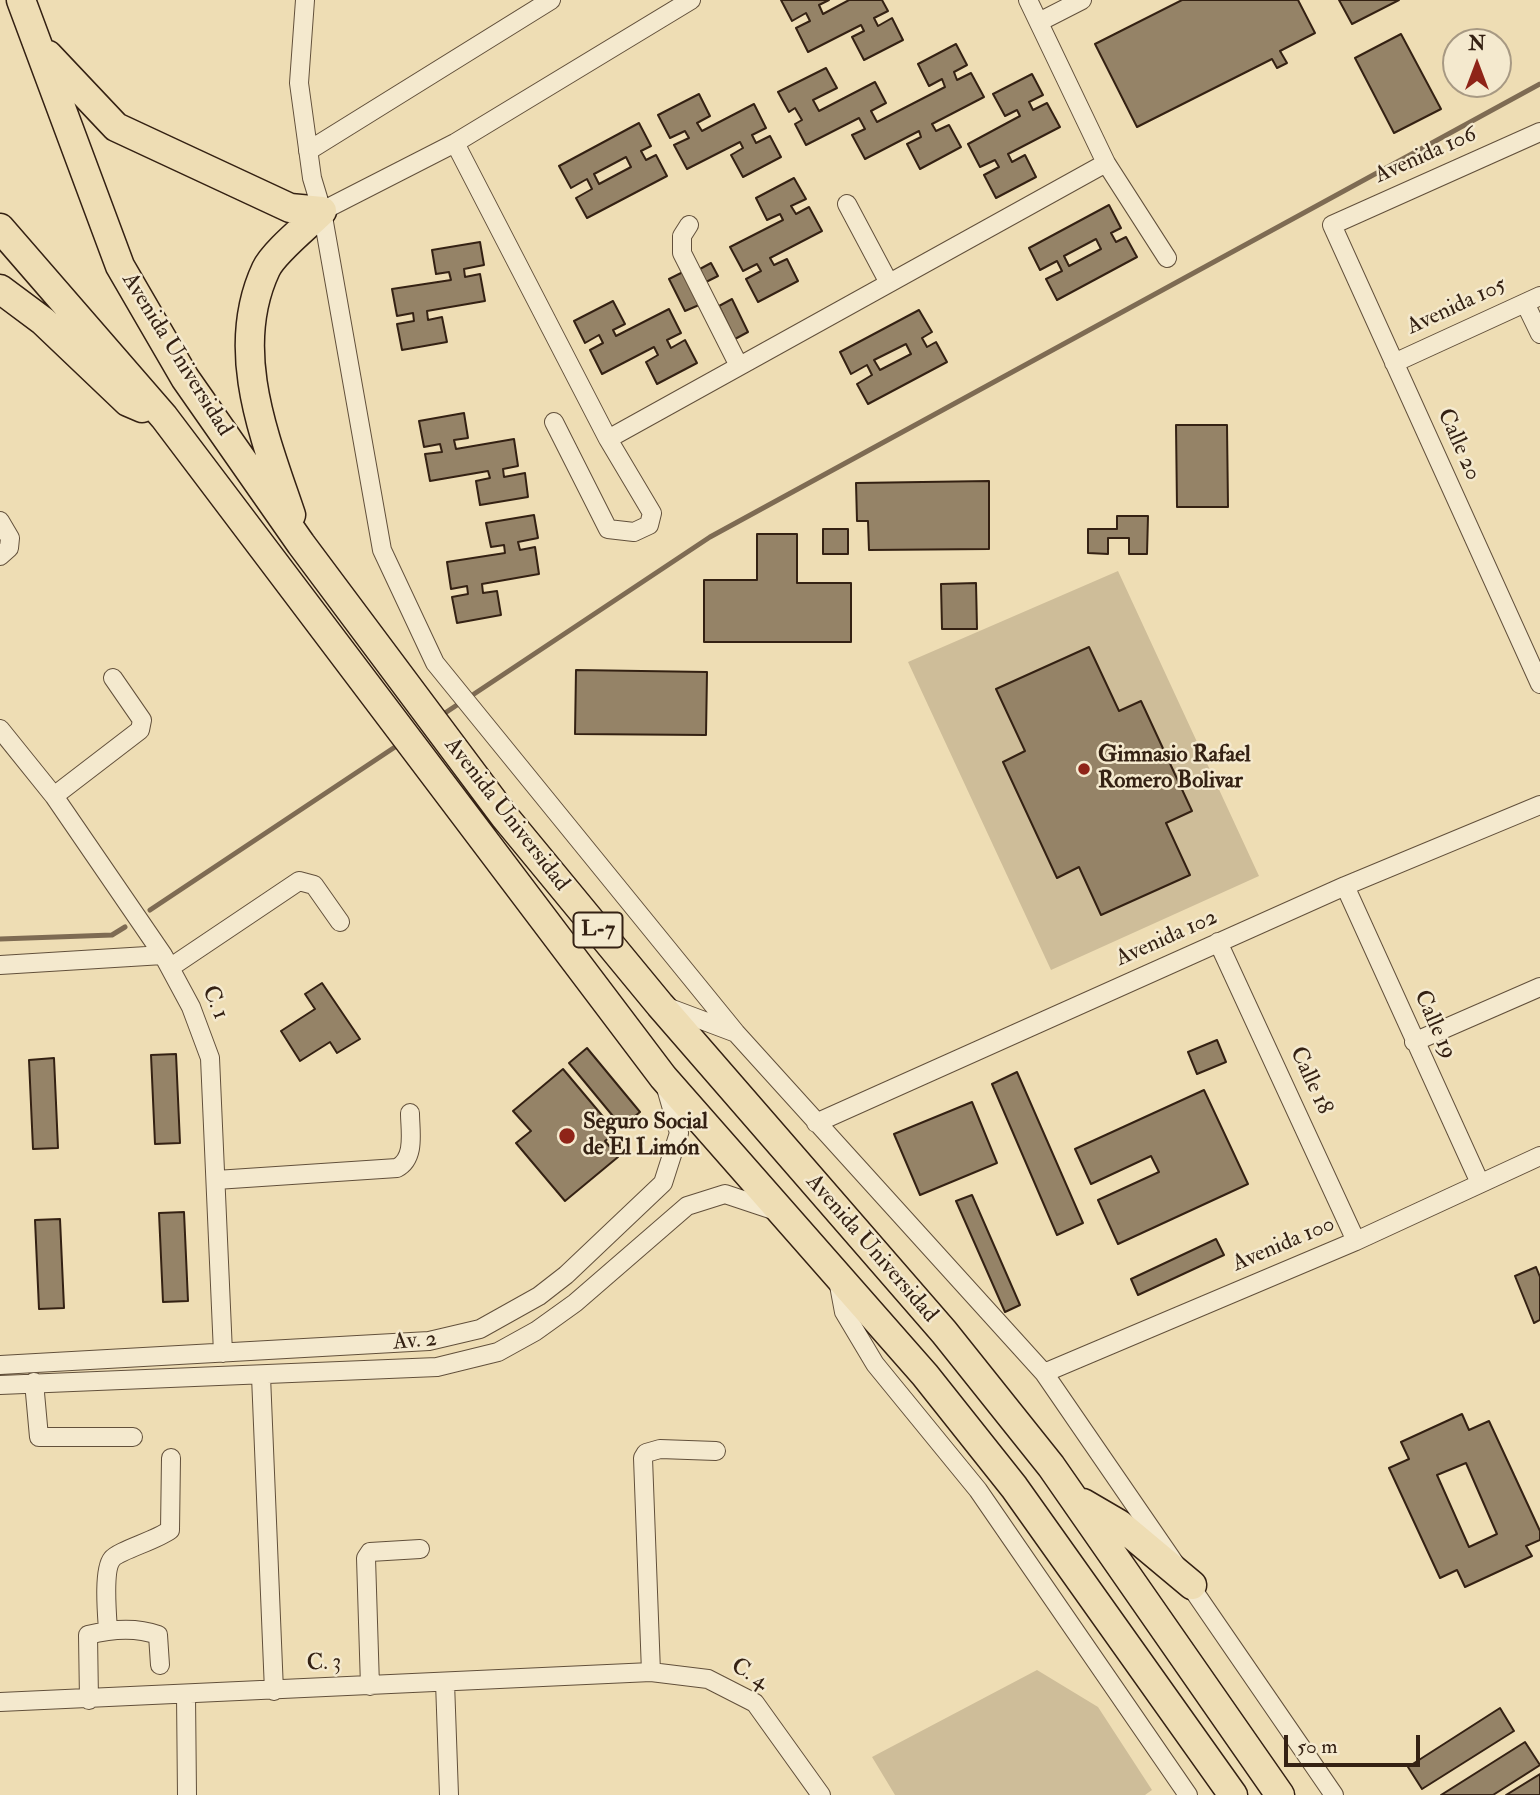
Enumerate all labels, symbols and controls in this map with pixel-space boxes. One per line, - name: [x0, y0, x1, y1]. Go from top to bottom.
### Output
- north arrow: [1442, 28, 1512, 98]
- text: N: [1468, 32, 1486, 56]
- street label: Avenida 106: [1371, 121, 1481, 191]
- street label: Avenida Universidad: [115, 268, 237, 442]
- street label: Avenida 105: [1403, 272, 1511, 342]
- street label: Calle 20: [1430, 405, 1486, 485]
- street label: Avenida Universidad: [437, 733, 575, 897]
- place label: Gimnasio Rafael Romero Bolivar: [1098, 742, 1251, 796]
- marker: Gimnasio Rafael Romero Bolivar: [1076, 761, 1092, 777]
- street label: Avenida 102: [1112, 904, 1222, 974]
- road number: L-7: [574, 912, 622, 948]
- street label: C. 1: [195, 982, 233, 1024]
- street label: Calle 19: [1407, 986, 1461, 1064]
- street label: Calle 18: [1282, 1043, 1338, 1119]
- place label: Seguro Social de El Limón: [583, 1109, 708, 1163]
- marker: Seguro Social de El Limón: [557, 1126, 577, 1146]
- street label: Avenida Universidad: [799, 1169, 943, 1329]
- street label: Avenida 100: [1229, 1211, 1339, 1279]
- street label: Av. 2: [392, 1326, 438, 1358]
- street label: C. 3: [306, 1649, 342, 1679]
- street label: C. 4: [725, 1653, 773, 1697]
- scale bar: [1288, 1722, 1424, 1766]
- text: 50 m: [1297, 1733, 1338, 1760]

